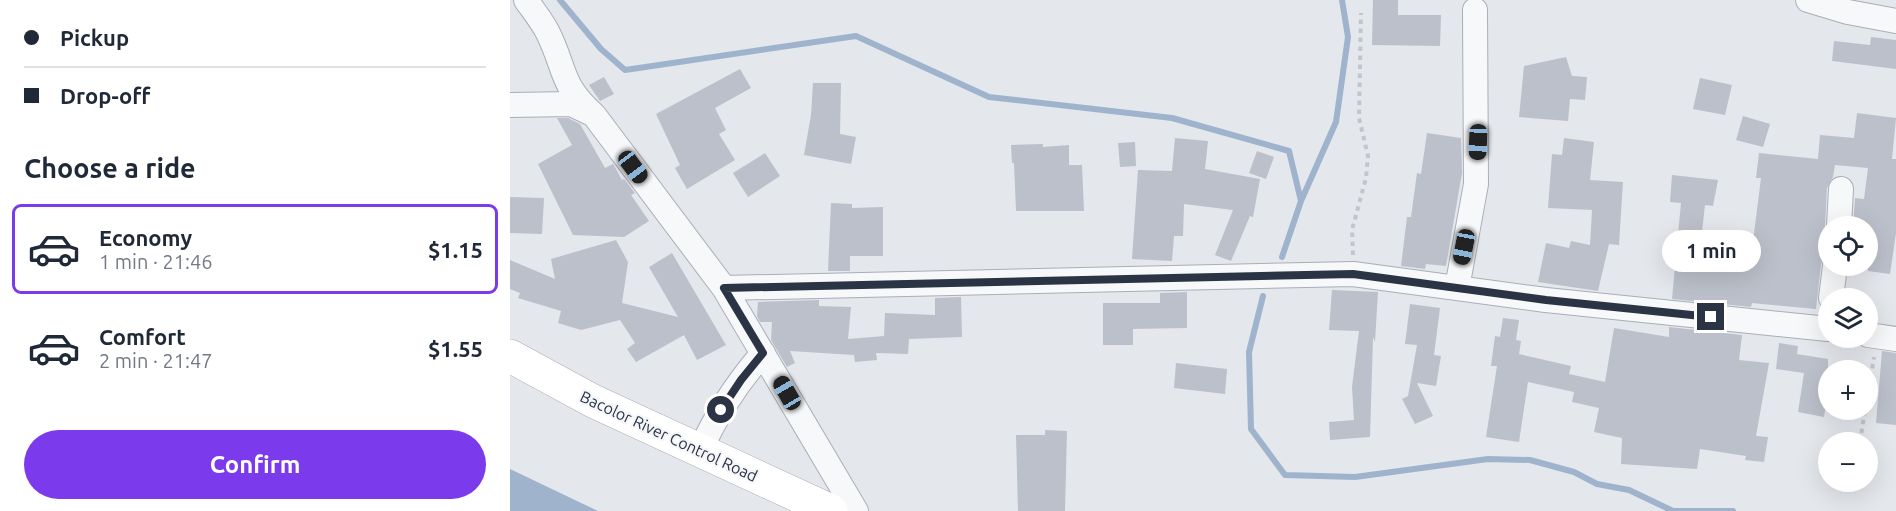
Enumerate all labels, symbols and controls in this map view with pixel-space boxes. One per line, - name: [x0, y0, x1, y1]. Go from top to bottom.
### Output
- text: Pickup: [60, 25, 129, 50]
- text: Drop-off: [60, 83, 150, 108]
- car: [1468, 124, 1488, 160]
- car: [615, 147, 651, 187]
- text: Choose a ride: [24, 153, 196, 183]
- map controls: [1818, 216, 1878, 492]
- button: locate: [1818, 216, 1878, 276]
- icon: car: [27, 222, 81, 276]
- text: Economy: [99, 225, 192, 250]
- car: [1452, 228, 1476, 266]
- callout: 1 min: [1662, 230, 1760, 272]
- text: $1.15: [428, 237, 483, 262]
- text: 1 min: [1686, 239, 1737, 262]
- text: 1 min · 21:46: [99, 250, 213, 273]
- button: layers: [1818, 288, 1878, 348]
- route end: [1697, 303, 1724, 330]
- icon: car: [27, 321, 81, 375]
- text: Comfort: [99, 324, 186, 349]
- text: $1.55: [428, 336, 483, 361]
- text: 2 min · 21:47: [99, 349, 213, 372]
- button: +: [1818, 360, 1878, 420]
- car: [770, 373, 804, 413]
- street label: Bacolor River Control Road: [578, 387, 760, 485]
- route start: [707, 396, 734, 423]
- button: Confirm: [24, 430, 486, 499]
- button: −: [1818, 432, 1878, 492]

